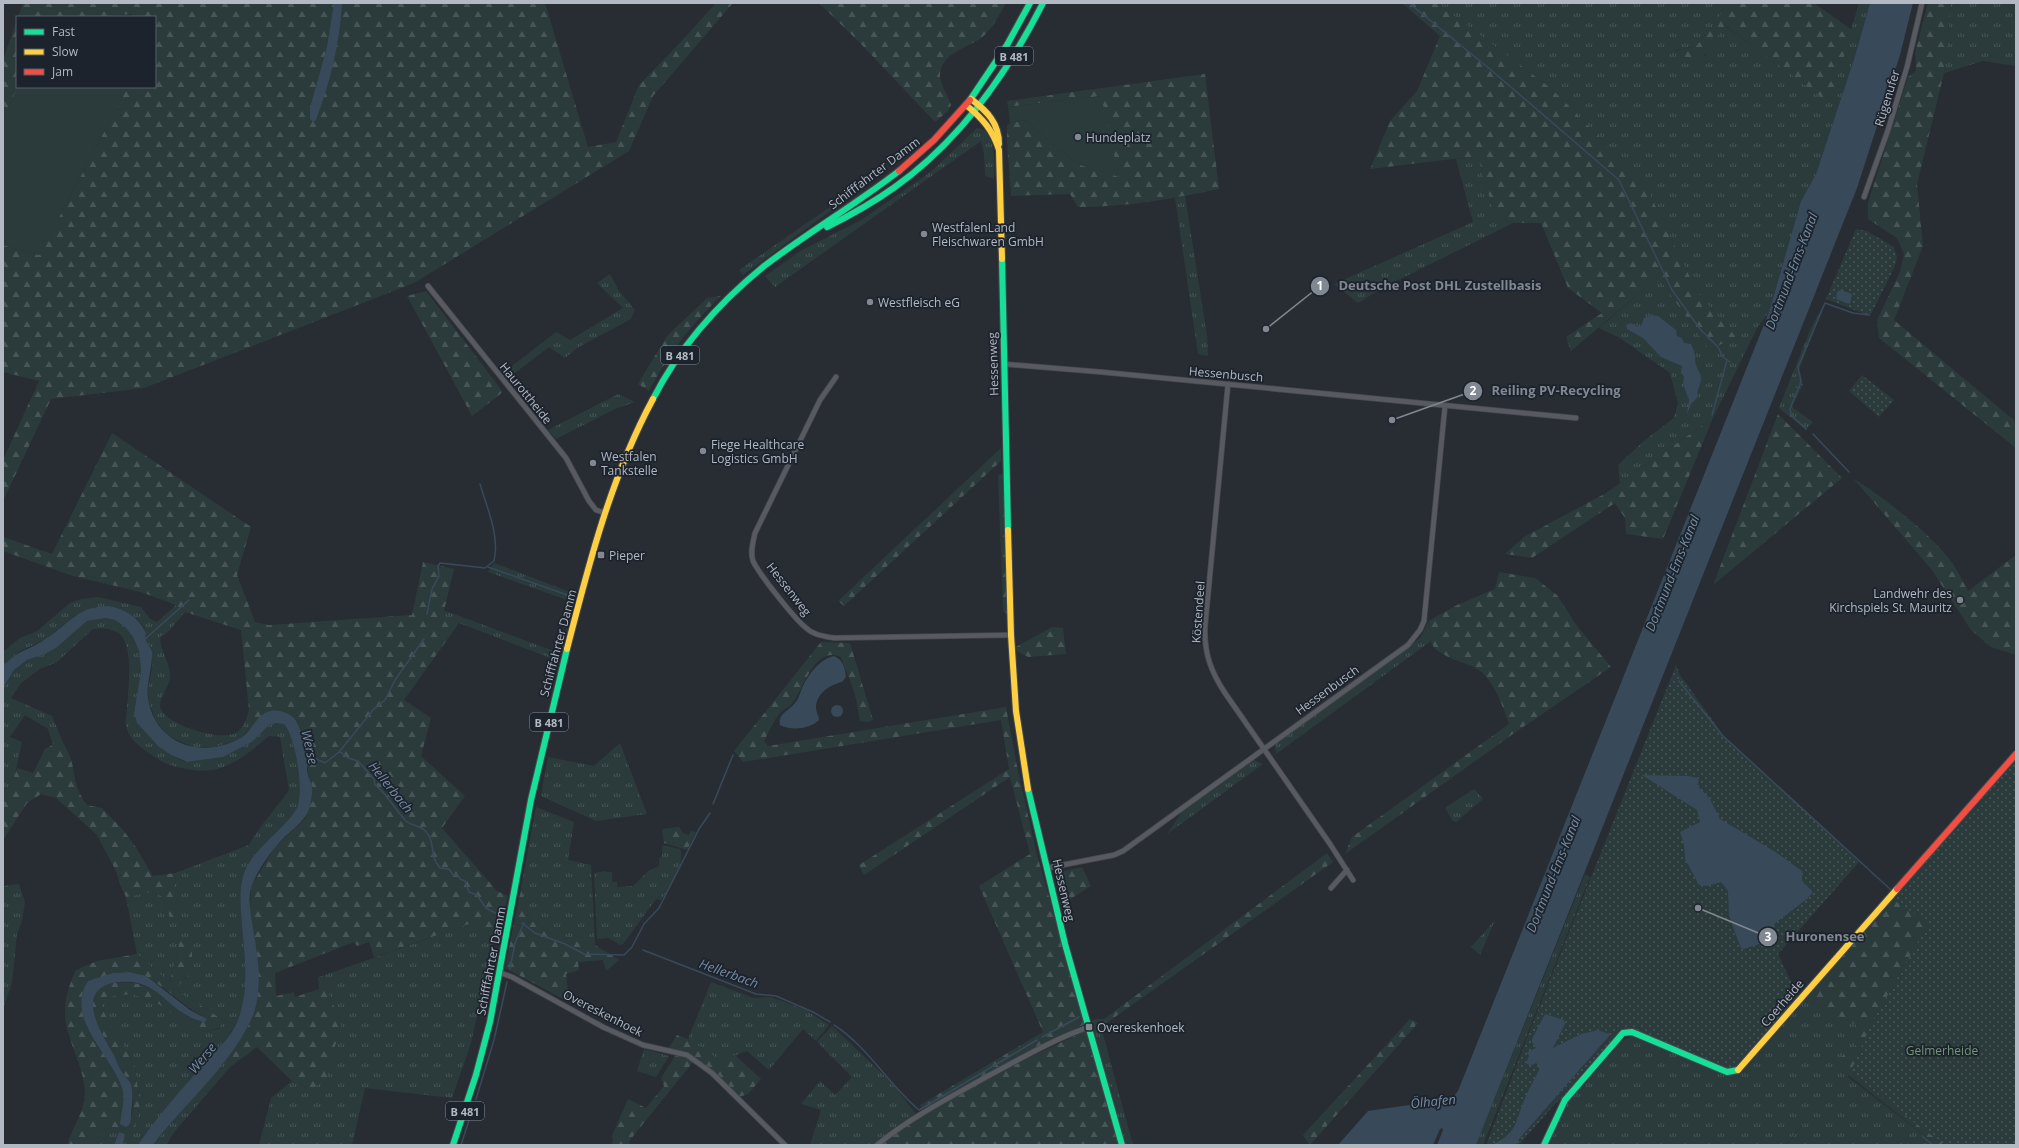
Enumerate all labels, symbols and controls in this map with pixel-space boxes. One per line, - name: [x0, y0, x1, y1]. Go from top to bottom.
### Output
- legend: [16, 16, 156, 88]
- text: Fast: [52, 23, 75, 40]
- text: Slow: [52, 43, 79, 60]
- road number: B 481: [995, 47, 1033, 65]
- text: Jam: [51, 63, 73, 80]
- street label: Rügenufer: [1870, 67, 1904, 128]
- place label: Hundeplatz: [1086, 129, 1151, 146]
- marker: Hundeplatz: [1073, 132, 1083, 142]
- street label: Schifffahrter Damm: [825, 133, 923, 213]
- water label: Dortmund-Ems-Kanal: [1760, 209, 1822, 332]
- place label: WestfalenLand Fleischwaren GmbH: [932, 219, 1044, 250]
- marker: WestfalenLand Fleischwaren GmbH: [919, 229, 929, 239]
- callout: Deutsche Post DHL Zustellbasis: [1310, 273, 1549, 298]
- text: Deutsche Post DHL Zustellbasis: [1339, 276, 1542, 294]
- text: 1: [1317, 277, 1323, 294]
- place label: Westfleisch eG: [878, 294, 960, 311]
- marker: Westfleisch eG: [865, 297, 875, 307]
- street label: Hessenweg: [983, 331, 1003, 396]
- road number: B 481: [661, 346, 699, 364]
- street label: Haurottheide: [496, 359, 556, 428]
- street label: Hessenbusch: [1188, 362, 1264, 386]
- callout: Reiling PV-Recycling: [1463, 378, 1628, 403]
- text: Reiling PV-Recycling: [1491, 381, 1621, 399]
- text: 2: [1470, 382, 1477, 399]
- place label: Fiege Healthcare Logistics GmbH: [711, 436, 805, 467]
- marker: Fiege Healthcare Logistics GmbH: [698, 446, 708, 456]
- place label: Westfalen Tankstelle: [601, 448, 658, 479]
- marker: Westfalen Tankstelle: [588, 458, 598, 468]
- water label: Dortmund-Ems-Kanal: [1640, 512, 1704, 634]
- place label: Pieper: [609, 547, 645, 564]
- marker: Pieper: [596, 550, 606, 560]
- street label: Hessenweg: [763, 559, 816, 620]
- street label: Köstendeel: [1187, 580, 1209, 644]
- place label: Landwehr des Kirchspiels St. Mauritz: [1829, 585, 1952, 616]
- street label: Schifffahrter Damm: [536, 587, 580, 699]
- marker: Landwehr des Kirchspiels St. Mauritz: [1955, 595, 1965, 605]
- street label: Hessenbusch: [1292, 661, 1362, 719]
- road number: B 481: [530, 713, 568, 731]
- water label: Werse: [297, 728, 323, 766]
- water label: Hellerbach: [365, 757, 417, 817]
- water label: Dortmund-Ems-Kanal: [1521, 813, 1585, 935]
- street label: Hessenweg: [1049, 857, 1080, 923]
- street label: Schifffahrter Damm: [472, 905, 510, 1017]
- callout: Huronensee: [1758, 924, 1873, 949]
- text: Huronensee: [1785, 927, 1865, 945]
- text: 3: [1765, 928, 1772, 945]
- water label: Hellerbach: [697, 954, 761, 992]
- street label: Coerheide: [1757, 975, 1807, 1030]
- street label: Overeskenhoek: [560, 986, 646, 1041]
- place label: Overeskenhoek: [1097, 1019, 1185, 1036]
- marker: Overeskenhoek: [1084, 1022, 1094, 1032]
- water label: Werse: [184, 1038, 220, 1077]
- park label: Gelmerheide: [1906, 1042, 1978, 1059]
- water label: Ölhafen: [1409, 1090, 1457, 1112]
- road number: B 481: [446, 1102, 484, 1120]

